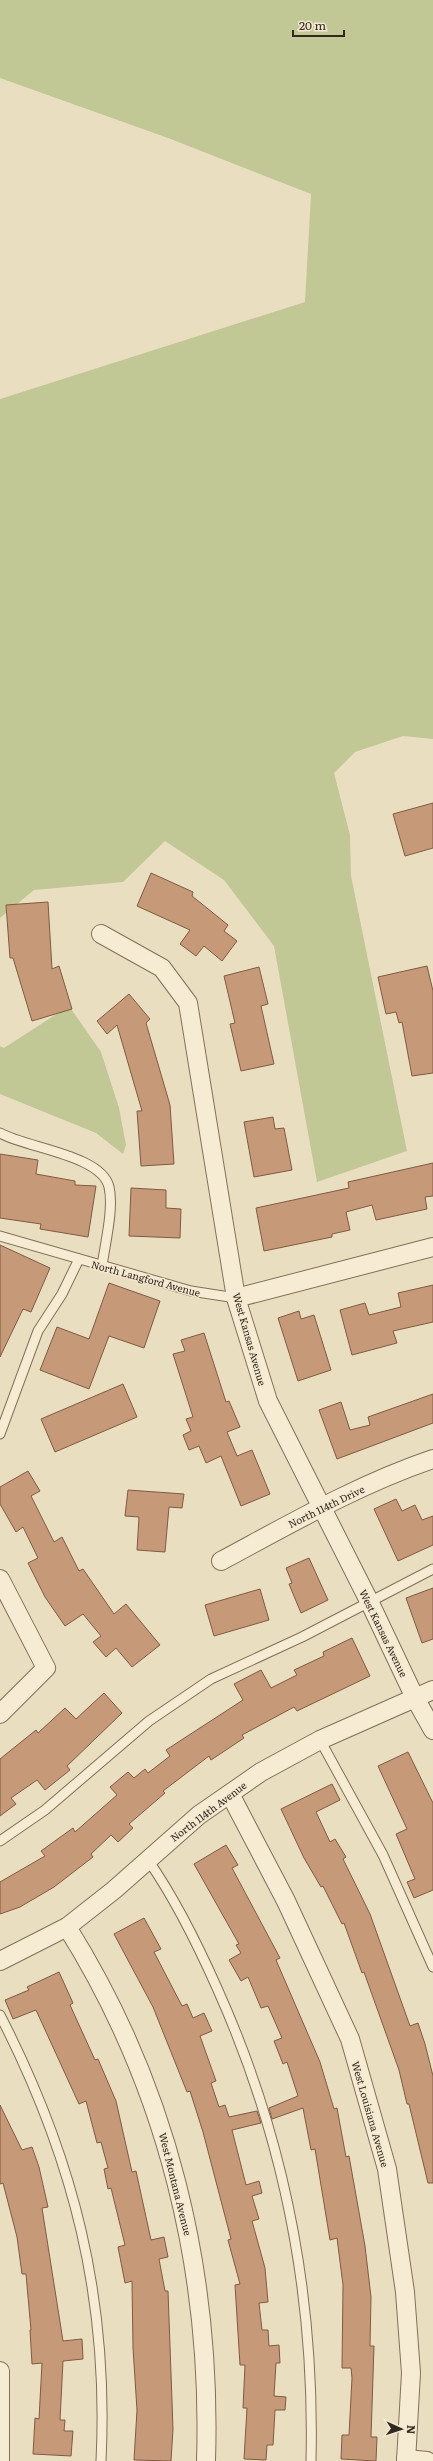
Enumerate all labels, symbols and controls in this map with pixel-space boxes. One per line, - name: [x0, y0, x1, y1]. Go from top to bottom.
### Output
- scale bar: [293, 12, 344, 38]
- text: 20 m: [299, 16, 326, 34]
- street label: North Langford Avenue: [90, 1256, 202, 1300]
- street label: West Kansas Avenue: [230, 1291, 270, 1387]
- street label: North 114th Drive: [285, 1481, 367, 1531]
- street label: West Kansas Avenue: [356, 1586, 412, 1680]
- street label: North 114th Avenue: [167, 1777, 249, 1845]
- street label: West Louisiana Avenue: [349, 2059, 393, 2169]
- street label: West Montana Avenue: [156, 2131, 196, 2237]
- north arrow: [381, 2409, 421, 2449]
- text: N: [404, 2425, 420, 2435]

